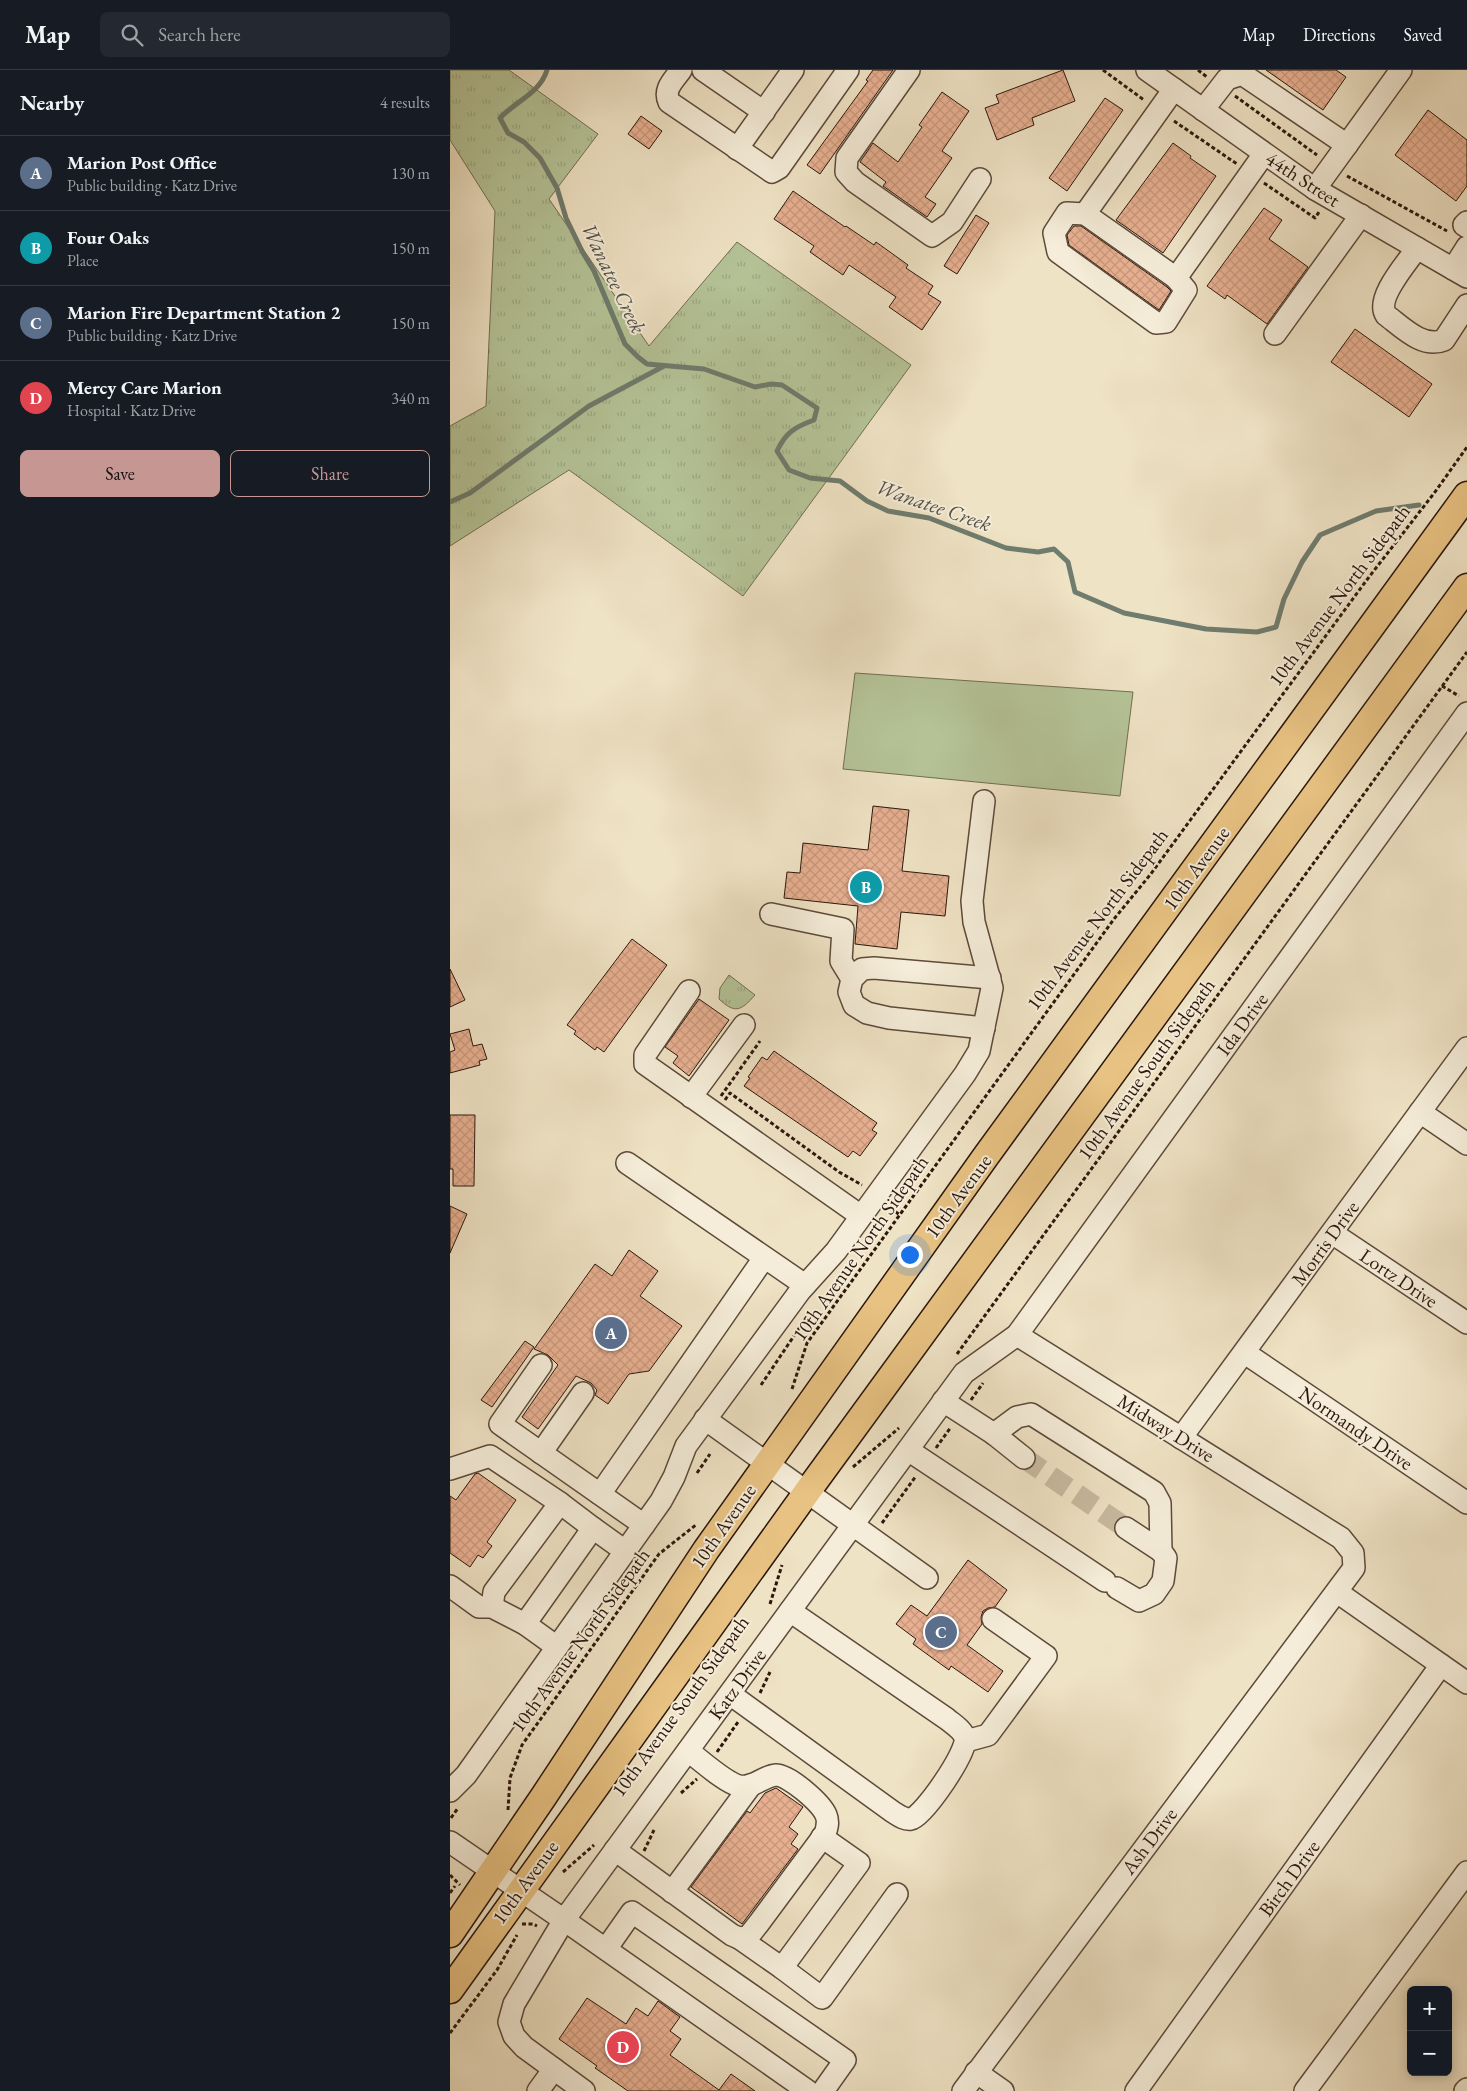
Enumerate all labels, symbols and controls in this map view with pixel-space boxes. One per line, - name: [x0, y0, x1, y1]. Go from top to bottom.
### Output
- search box: [100, 12, 450, 57]
- text: Map: [25, 19, 70, 50]
- icon: search: [118, 21, 146, 49]
- text: Search here: [158, 22, 241, 47]
- text: Map: [1243, 23, 1275, 46]
- text: Directions: [1303, 23, 1375, 46]
- text: Saved: [1403, 23, 1442, 46]
- text: Nearby: [20, 89, 84, 116]
- text: 4 results: [380, 92, 430, 113]
- street label: 44th Street: [1261, 145, 1346, 213]
- text: Marion Post Office: [67, 150, 217, 175]
- text: A: [30, 163, 42, 184]
- text: 130 m: [391, 163, 430, 184]
- text: Public building · Katz Drive: [67, 175, 237, 196]
- water label: Wanatee Creek: [576, 218, 653, 338]
- text: Four Oaks: [67, 225, 149, 250]
- text: B: [31, 238, 41, 259]
- text: 150 m: [391, 238, 430, 259]
- text: Place: [67, 250, 99, 271]
- text: Marion Fire Department Station 2: [67, 300, 341, 325]
- text: C: [30, 313, 42, 334]
- text: 150 m: [391, 313, 430, 334]
- text: Public building · Katz Drive: [67, 325, 237, 346]
- text: Mercy Care Marion: [67, 375, 222, 400]
- text: D: [30, 388, 42, 409]
- text: 340 m: [391, 388, 430, 409]
- text: Hospital · Katz Drive: [67, 400, 196, 421]
- button: Save: [20, 450, 220, 497]
- button: Share: [230, 450, 430, 497]
- water label: Wanatee Creek: [873, 473, 996, 537]
- street label: 10th Avenue North Sidepath: [1262, 499, 1416, 691]
- street label: 10th Avenue: [1157, 821, 1235, 915]
- street label: 10th Avenue North Sidepath: [1020, 823, 1174, 1015]
- pin: B: [850, 868, 882, 906]
- street label: 10th Avenue South Sidepath: [1071, 973, 1221, 1165]
- street label: Ida Drive: [1210, 987, 1274, 1061]
- street label: 10th Avenue: [919, 1149, 997, 1243]
- street label: 10th Avenue North Sidepath: [786, 1150, 934, 1346]
- street label: Morris Drive: [1285, 1195, 1365, 1291]
- your location: [897, 1242, 923, 1268]
- street label: Lortz Drive: [1355, 1242, 1443, 1314]
- pin: A: [595, 1314, 627, 1352]
- street label: Normandy Drive: [1294, 1380, 1418, 1476]
- street label: Midway Drive: [1113, 1388, 1220, 1468]
- street label: 10th Avenue: [684, 1479, 762, 1573]
- street label: 10th Avenue North Sidepath: [505, 1543, 655, 1737]
- street label: 10th Avenue South Sidepath: [605, 1610, 755, 1802]
- pin: C: [925, 1613, 957, 1651]
- street label: Katz Drive: [702, 1643, 772, 1725]
- street label: Ash Drive: [1115, 1802, 1183, 1881]
- street label: Birch Drive: [1252, 1834, 1326, 1921]
- street label: 10th Avenue: [486, 1835, 564, 1929]
- map controls: [1407, 1986, 1452, 2076]
- button: +: [1407, 1986, 1452, 2031]
- pin: D: [607, 2028, 639, 2066]
- button: −: [1407, 2031, 1452, 2076]

